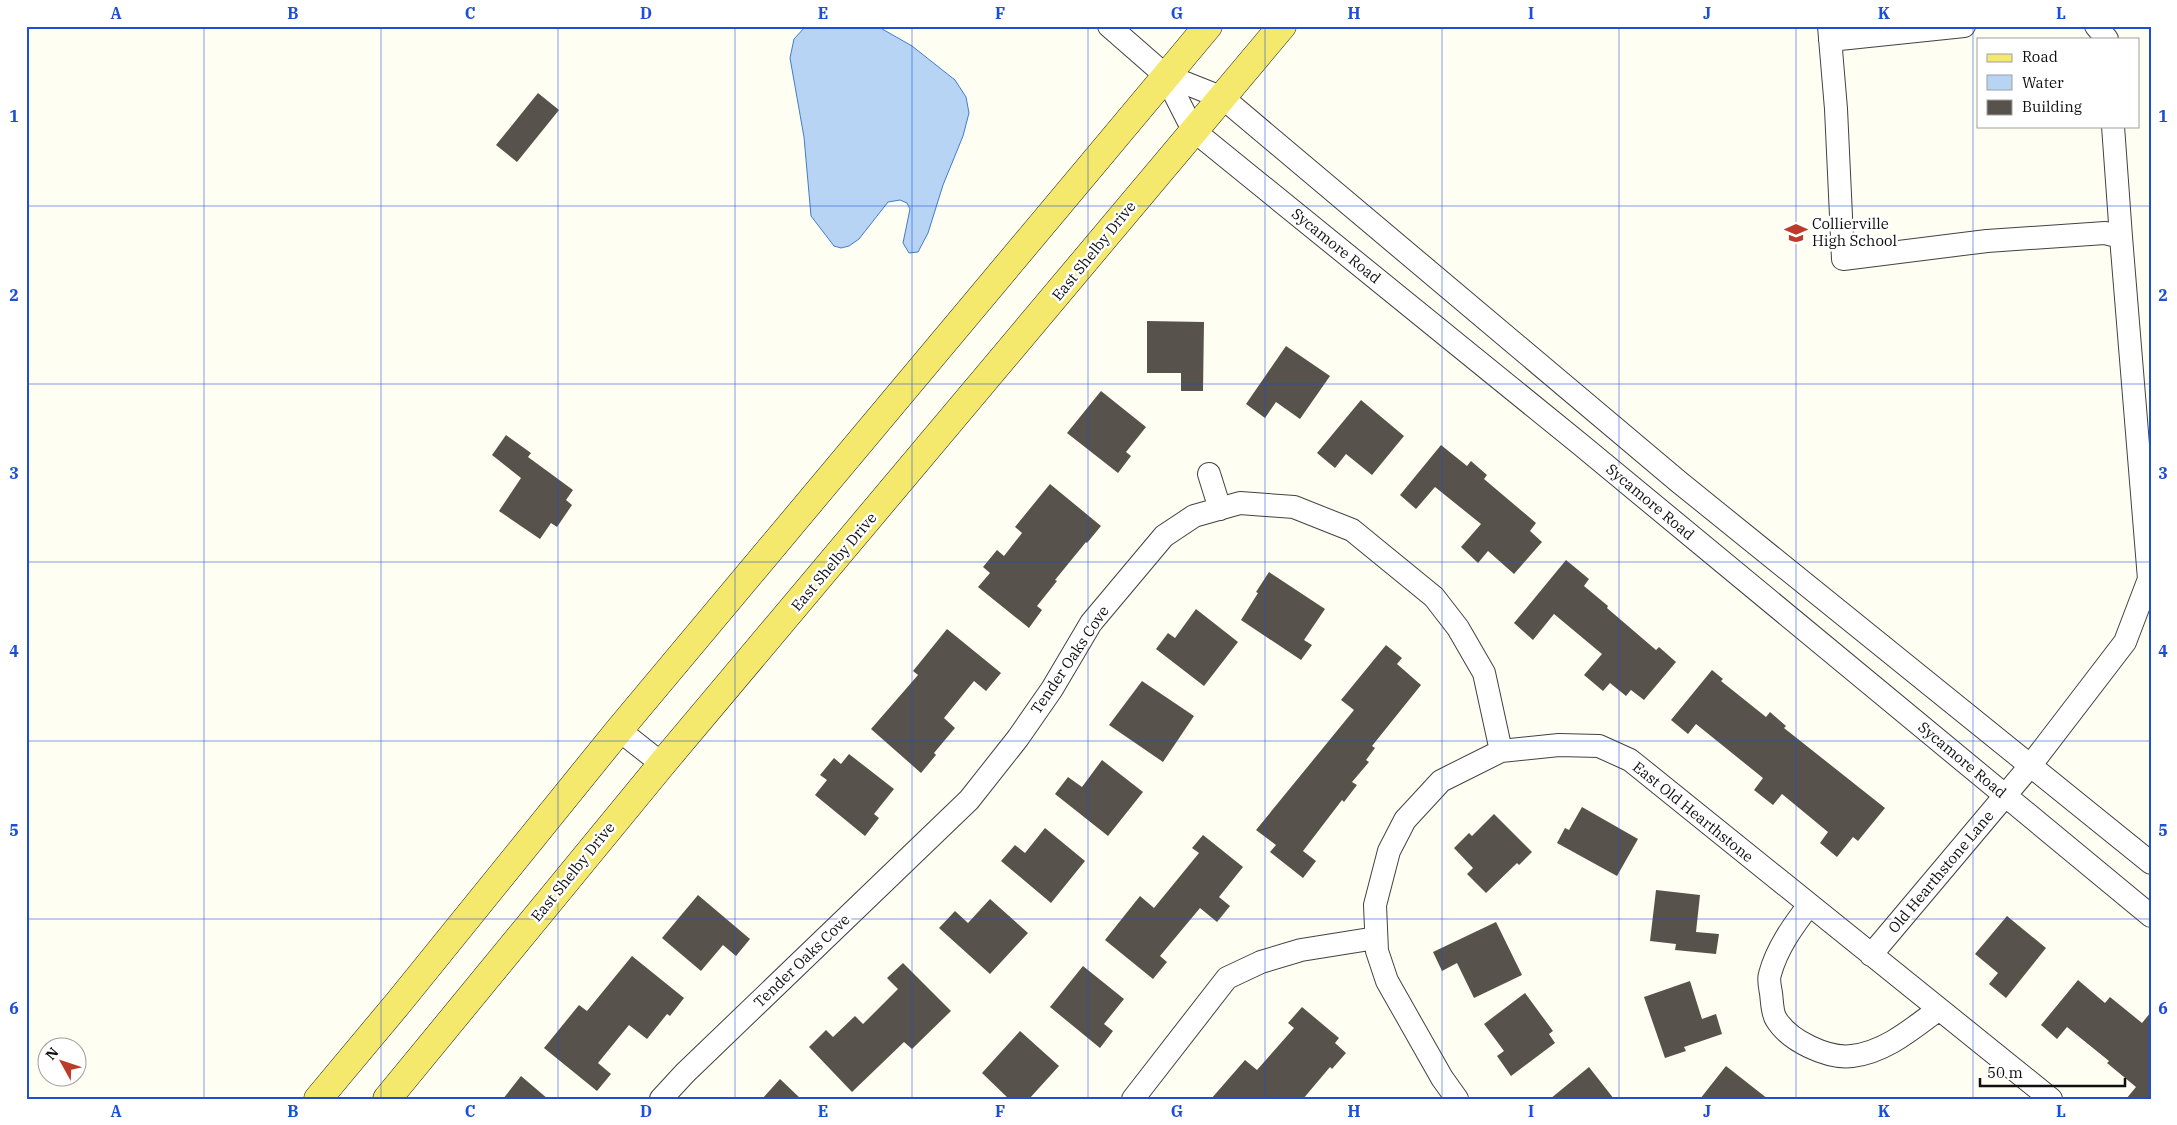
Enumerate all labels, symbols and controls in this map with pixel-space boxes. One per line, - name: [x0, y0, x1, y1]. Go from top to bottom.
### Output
- text: A: [110, 3, 122, 23]
- text: B: [287, 3, 299, 23]
- text: C: [465, 3, 475, 23]
- text: D: [640, 3, 652, 23]
- text: E: [818, 3, 828, 23]
- text: F: [995, 3, 1005, 23]
- text: G: [1171, 3, 1183, 23]
- text: H: [1348, 3, 1361, 23]
- text: I: [1528, 3, 1534, 23]
- text: J: [1703, 3, 1711, 23]
- text: K: [1878, 3, 1891, 23]
- text: L: [2056, 3, 2066, 23]
- legend: [1977, 38, 2140, 128]
- text: Road: [2022, 47, 2058, 66]
- text: Water: [2022, 73, 2064, 92]
- text: Building: [2022, 97, 2082, 116]
- text: 1: [9, 106, 19, 126]
- text: 1: [2158, 106, 2168, 126]
- street label: East Shelby Drive: [1048, 197, 1140, 304]
- street label: Sycamore Road: [1288, 204, 1385, 287]
- place label: Collierville High School: [1812, 214, 1897, 250]
- school or university icon: Collierville High School: [1783, 220, 1809, 246]
- text: 2: [9, 285, 19, 305]
- text: 2: [2158, 285, 2168, 305]
- street label: Sycamore Road: [1602, 459, 1698, 544]
- text: 3: [9, 463, 19, 483]
- text: 3: [2158, 463, 2168, 483]
- street label: East Shelby Drive: [787, 509, 880, 615]
- street label: Tender Oaks Cove: [1026, 602, 1113, 717]
- text: 4: [9, 641, 19, 661]
- text: 4: [2158, 641, 2168, 661]
- street label: Sycamore Road: [1914, 717, 2010, 802]
- street label: East Old Hearthstone: [1629, 757, 1758, 866]
- street label: Old Hearthstone Lane: [1884, 806, 1997, 937]
- street label: East Shelby Drive: [527, 818, 619, 925]
- text: 5: [9, 820, 19, 840]
- text: 5: [2158, 820, 2168, 840]
- street label: Tender Oaks Cove: [750, 910, 854, 1011]
- text: 6: [9, 998, 19, 1018]
- text: 6: [2158, 998, 2168, 1018]
- north arrow: [38, 1038, 88, 1088]
- text: N: [42, 1044, 62, 1064]
- scale bar: [1980, 1055, 2124, 1087]
- text: 50 m: [1987, 1063, 2023, 1082]
- text: A: [110, 1101, 122, 1121]
- text: B: [287, 1101, 299, 1121]
- text: C: [465, 1101, 475, 1121]
- text: D: [640, 1101, 652, 1121]
- text: E: [818, 1101, 828, 1121]
- text: F: [995, 1101, 1005, 1121]
- text: G: [1171, 1101, 1183, 1121]
- text: H: [1348, 1101, 1361, 1121]
- text: I: [1528, 1101, 1534, 1121]
- text: J: [1703, 1101, 1711, 1121]
- text: K: [1878, 1101, 1891, 1121]
- text: L: [2056, 1101, 2066, 1121]

